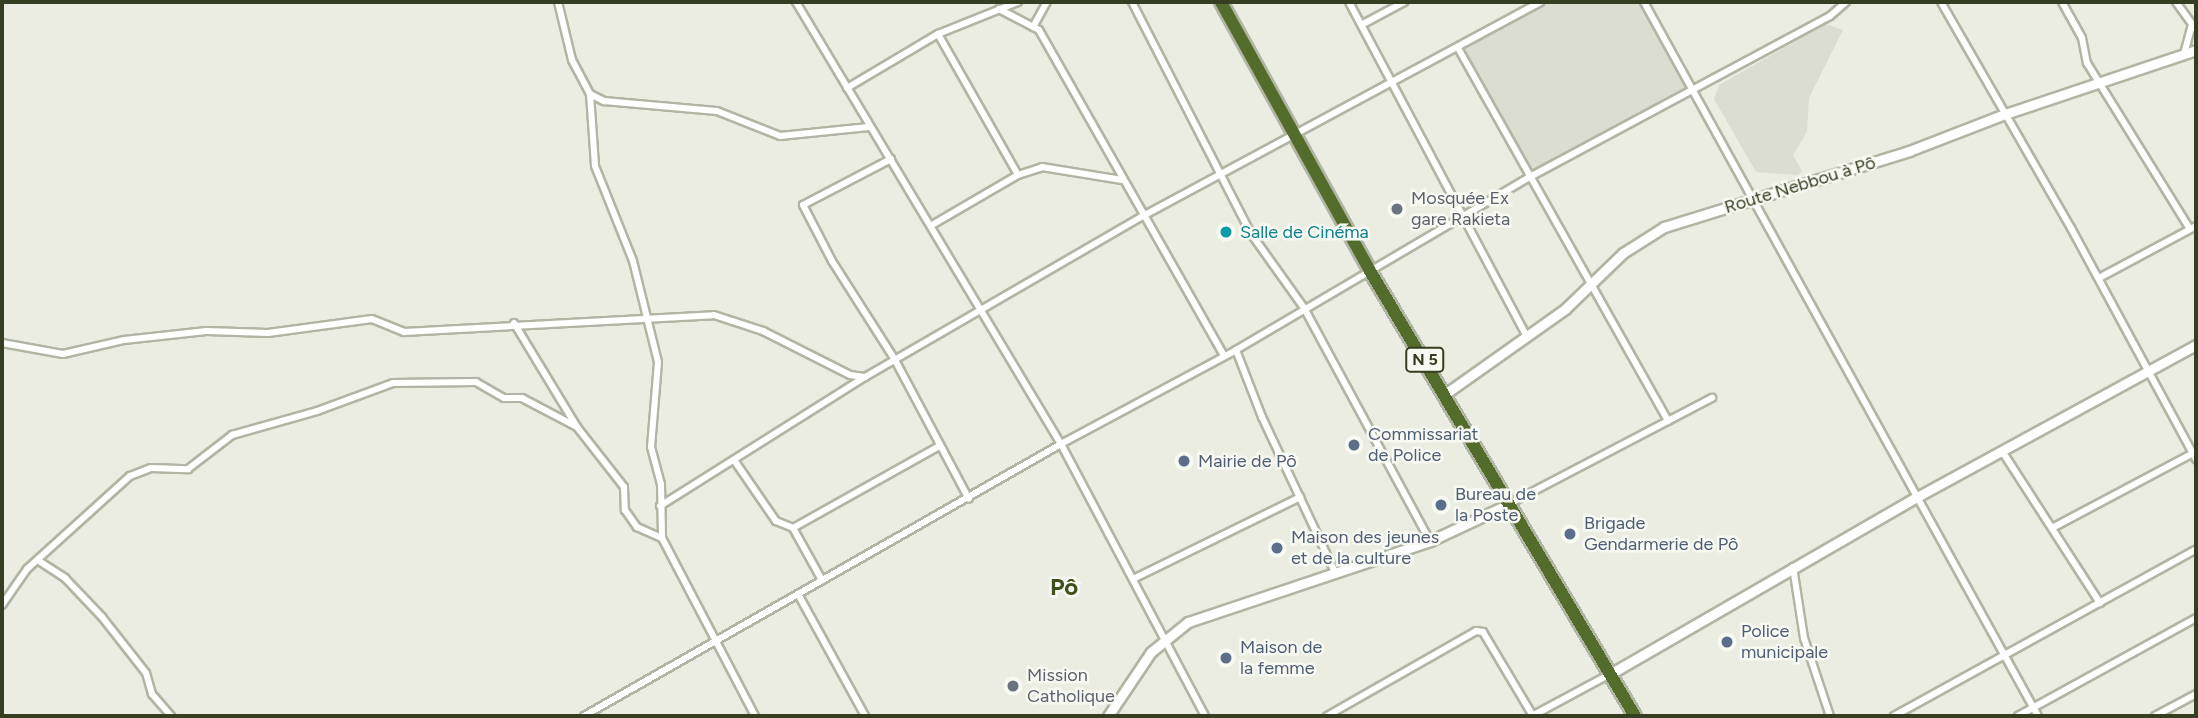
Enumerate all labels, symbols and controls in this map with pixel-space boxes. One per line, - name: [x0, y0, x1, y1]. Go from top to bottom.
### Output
- street label: Route Nebbou à Pô: [1722, 152, 1878, 218]
- place label: Mosquée Ex gare Rakieta: [1411, 188, 1510, 230]
- marker: Mosquée Ex gare Rakieta: [1389, 201, 1405, 217]
- place label: Salle de Cinéma: [1240, 221, 1369, 243]
- marker: Salle de Cinéma: [1218, 224, 1234, 240]
- road number: N 5: [1404, 348, 1446, 372]
- place label: Commissariat de Police: [1368, 424, 1478, 466]
- marker: Commissariat de Police: [1346, 437, 1362, 453]
- place label: Mairie de Pô: [1198, 450, 1297, 472]
- marker: Mairie de Pô: [1176, 453, 1192, 469]
- place label: Bureau de la Poste: [1455, 484, 1536, 526]
- marker: Bureau de la Poste: [1433, 497, 1449, 513]
- place label: Brigade Gendarmerie de Pô: [1584, 513, 1739, 556]
- marker: Brigade Gendarmerie de Pô: [1562, 526, 1578, 542]
- place label: Maison des jeunes et de la culture: [1291, 527, 1439, 570]
- marker: Maison des jeunes et de la culture: [1269, 540, 1285, 556]
- district label: Pô: [1050, 573, 1078, 601]
- place label: Police municipale: [1741, 621, 1828, 664]
- marker: Police municipale: [1719, 634, 1735, 650]
- place label: Maison de la femme: [1240, 637, 1322, 680]
- marker: Maison de la femme: [1218, 650, 1234, 666]
- place label: Mission Catholique: [1027, 665, 1115, 708]
- marker: Mission Catholique: [1005, 678, 1021, 694]

